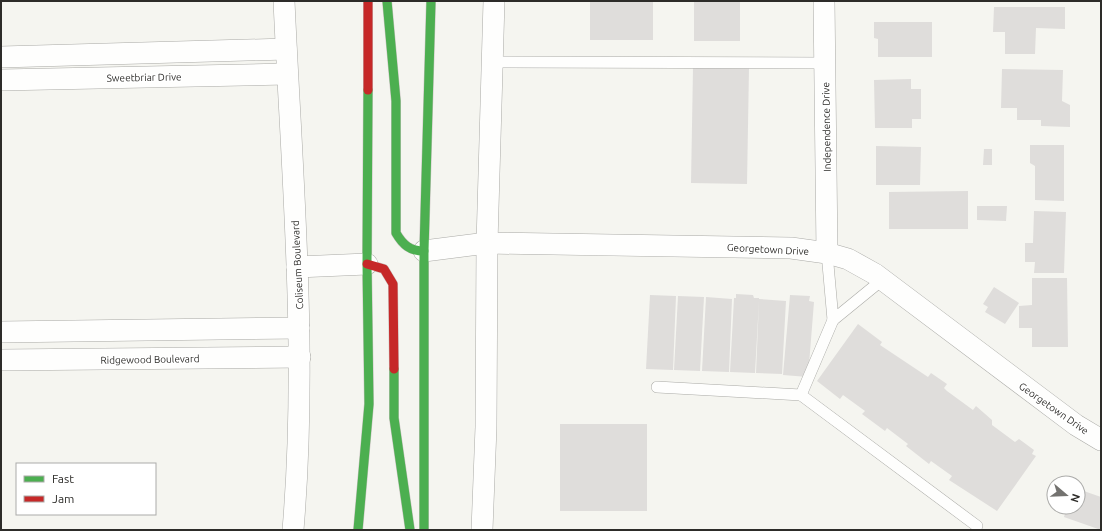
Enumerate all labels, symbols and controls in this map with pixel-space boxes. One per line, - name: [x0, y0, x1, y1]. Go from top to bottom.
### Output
- street label: Sweetbriar Drive: [106, 71, 182, 84]
- street label: Independence Drive: [820, 82, 833, 172]
- street label: Coliseum Boulevard: [290, 220, 305, 310]
- street label: Georgetown Drive: [727, 242, 809, 257]
- street label: Ridgewood Boulevard: [100, 353, 200, 366]
- street label: Georgetown Drive: [1017, 380, 1091, 436]
- legend: [16, 463, 156, 515]
- text: Fast: [52, 472, 74, 485]
- north arrow: [1046, 475, 1086, 515]
- text: Jam: [52, 492, 74, 505]
- text: N: [1068, 492, 1082, 504]

